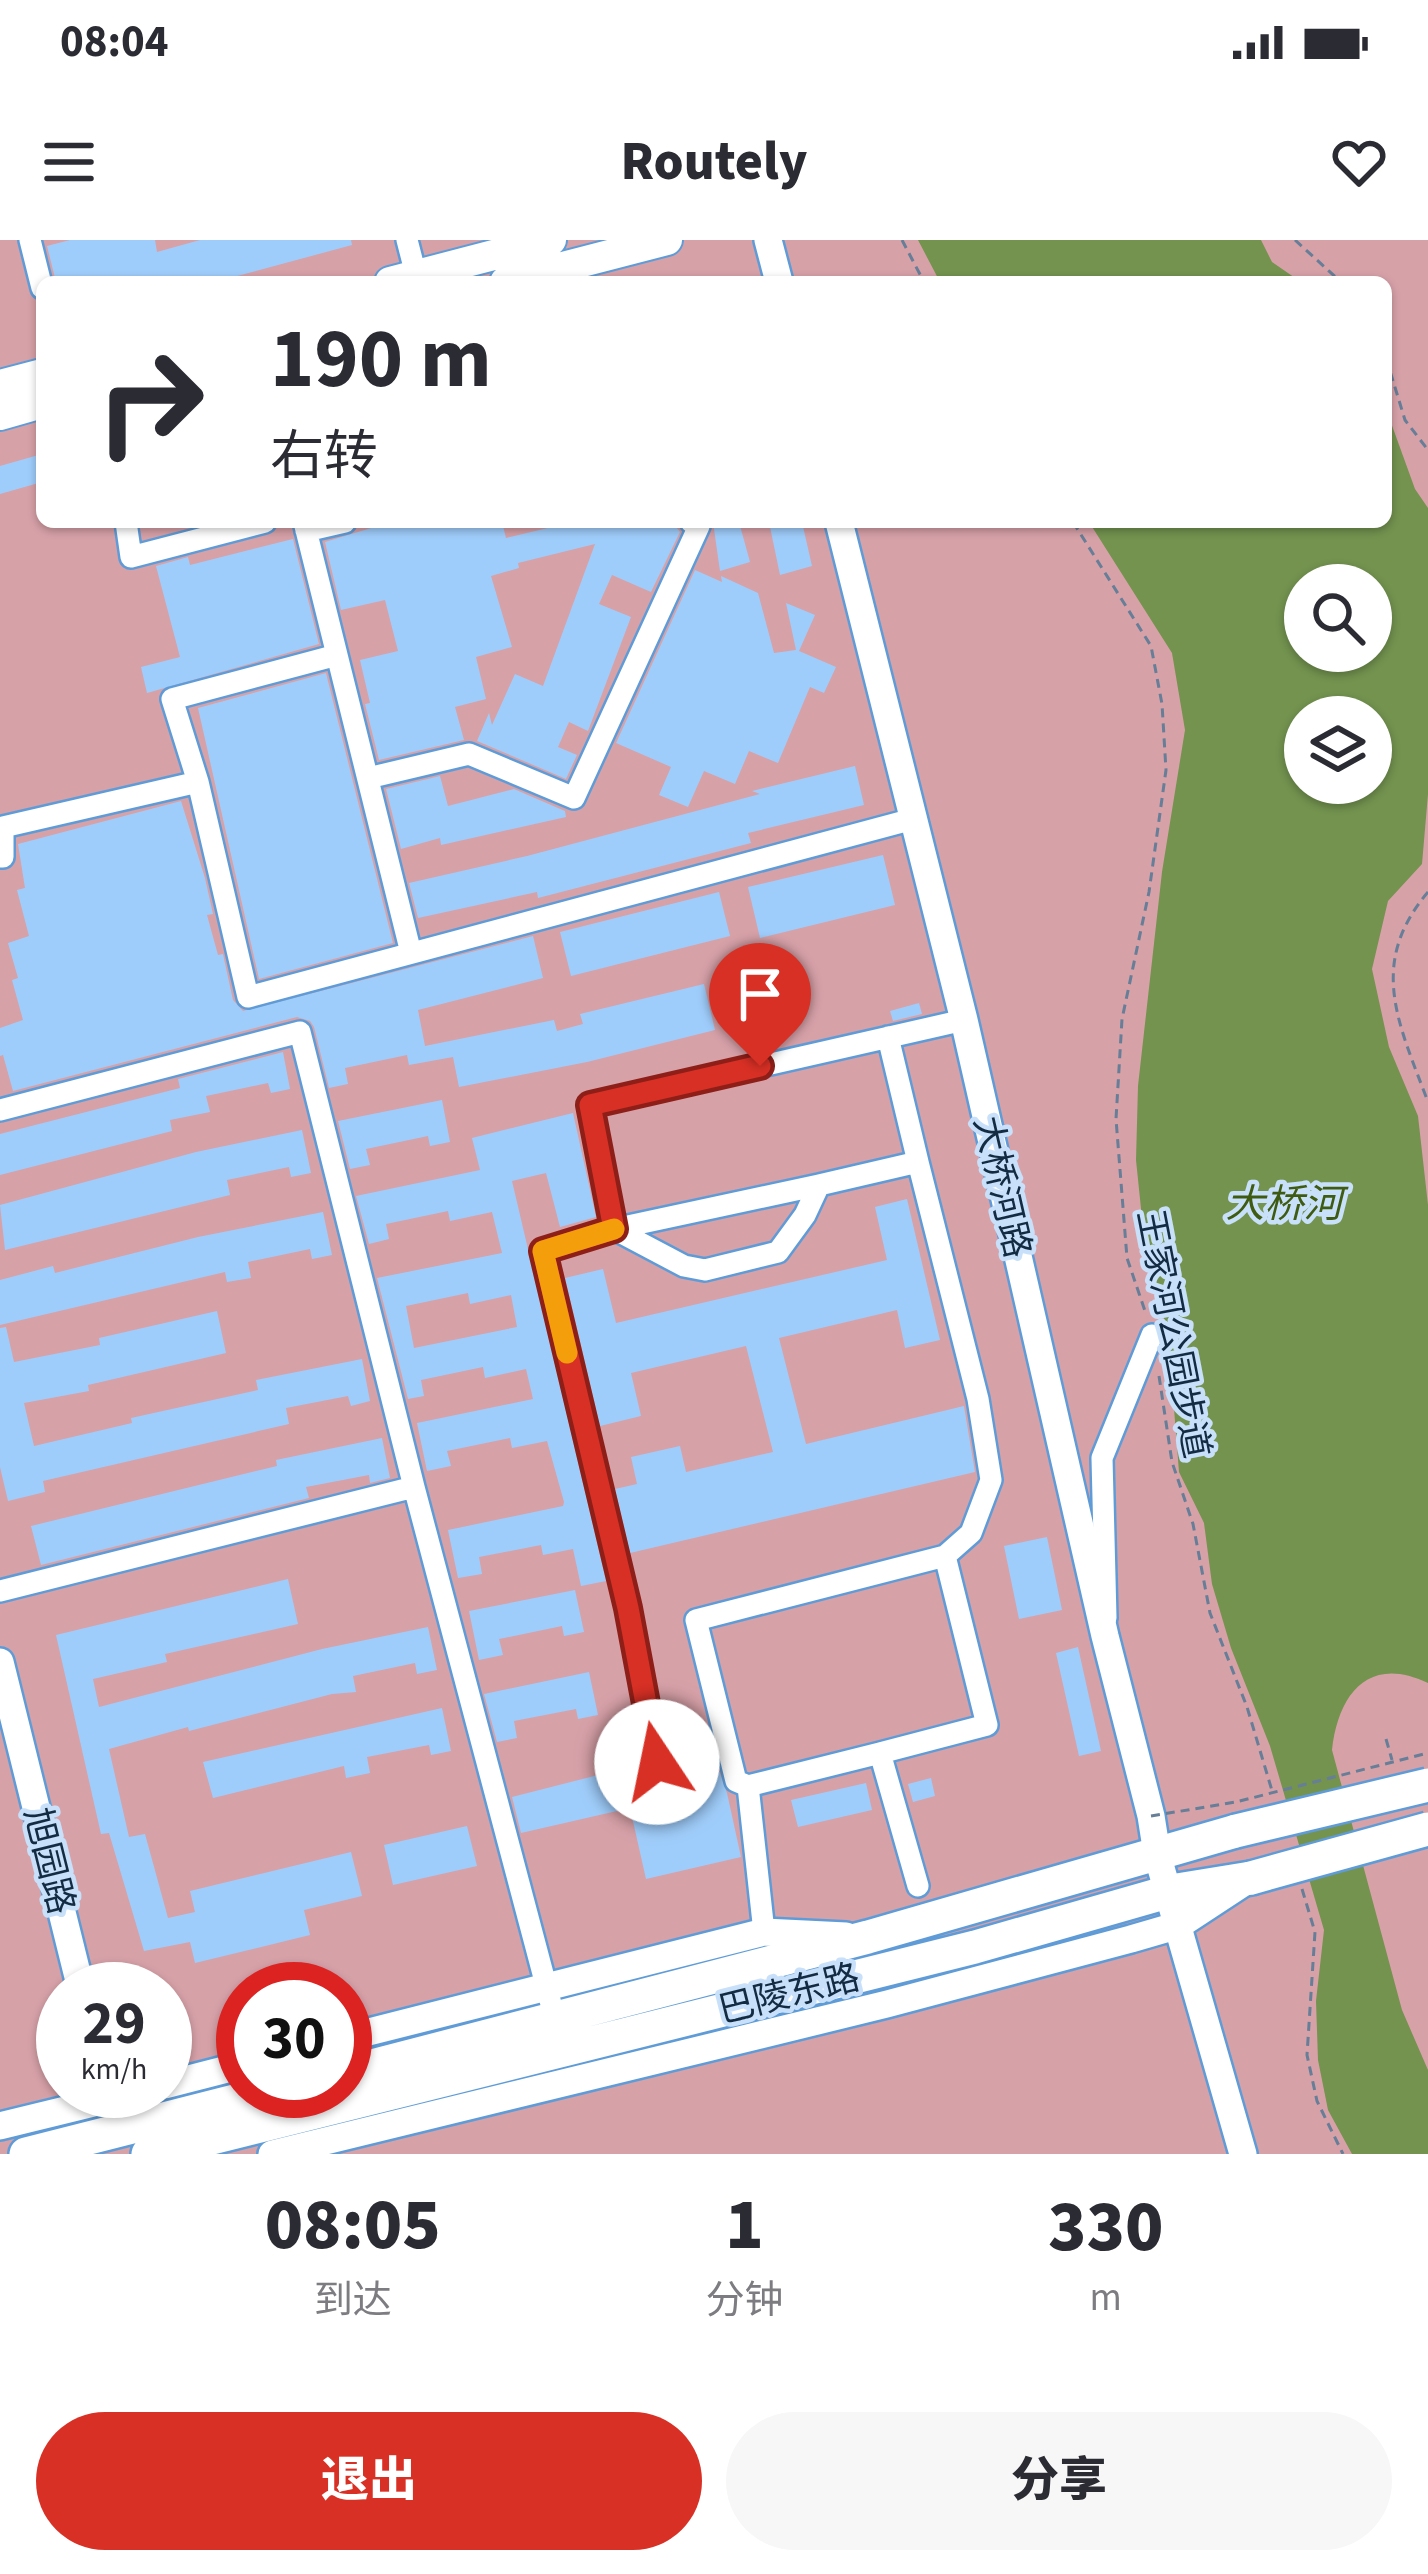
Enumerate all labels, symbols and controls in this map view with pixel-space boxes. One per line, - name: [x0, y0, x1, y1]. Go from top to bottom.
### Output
- text: 08:04: [60, 10, 169, 74]
- text: Routely: [621, 124, 807, 201]
- icon: menu: [36, 129, 102, 195]
- icon: heart: [1326, 129, 1392, 195]
- text: 190 m: [270, 300, 492, 420]
- icon: right: [72, 324, 228, 480]
- text: 右转: [270, 419, 378, 496]
- map controls: [1284, 564, 1392, 804]
- button: search: [1284, 564, 1392, 672]
- button: layers: [1284, 696, 1392, 804]
- pin: [709, 943, 811, 1066]
- icon: arrive: [727, 961, 793, 1027]
- street label: 大桥河路: [961, 1111, 1043, 1263]
- water label: 大桥河: [1225, 1177, 1349, 1233]
- street label: 王家河公园步道: [1124, 1205, 1222, 1463]
- position arrow: [594, 1699, 720, 1825]
- street label: 旭园路: [11, 1802, 87, 1920]
- street label: 巴陵东路: [713, 1952, 865, 2036]
- speed limit sign: 30: [216, 1962, 372, 2118]
- text: 29: [82, 1982, 146, 2067]
- text: km/h: [81, 2048, 147, 2091]
- text: 08:05: [265, 2174, 441, 2277]
- text: 1: [725, 2174, 764, 2277]
- text: 330: [1048, 2176, 1163, 2279]
- text: m: [1090, 2270, 1122, 2326]
- text: 到达: [314, 2273, 392, 2329]
- text: 分钟: [705, 2273, 783, 2329]
- button: 退出: [36, 2412, 702, 2550]
- button: 分享: [726, 2412, 1392, 2550]

